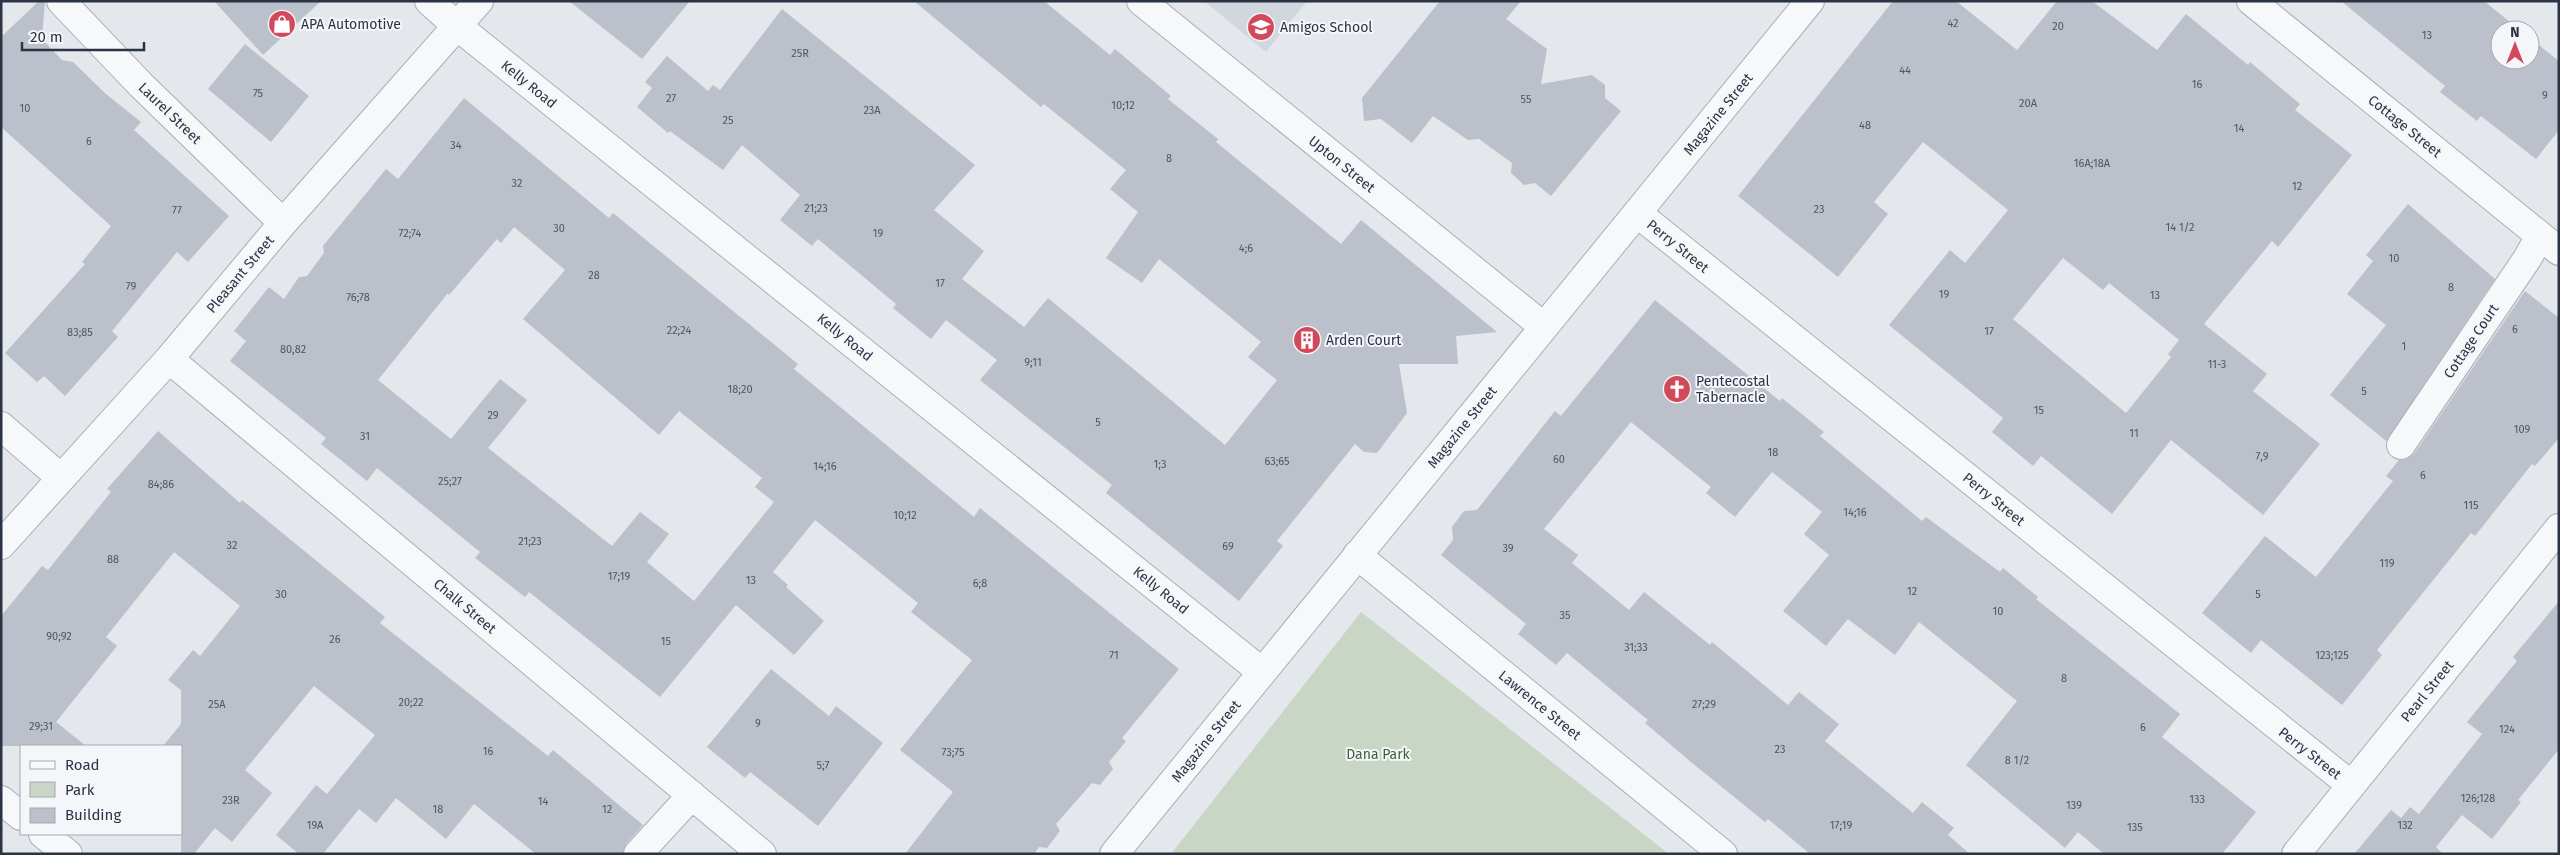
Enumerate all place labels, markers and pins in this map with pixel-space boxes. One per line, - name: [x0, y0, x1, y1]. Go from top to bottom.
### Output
- shop icon: APA Automotive: [267, 9, 297, 39]
- school or university icon: Amigos School: [1246, 12, 1276, 42]
- place label: APA Automotive: [301, 16, 401, 33]
- place label: Amigos School: [1280, 19, 1372, 36]
- building icon: Arden Court: [1292, 325, 1322, 355]
- place label: Arden Court: [1326, 332, 1402, 349]
- place label: Pentecostal Tabernacle: [1696, 373, 1770, 406]
- church icon: Pentecostal Tabernacle: [1662, 374, 1692, 404]

